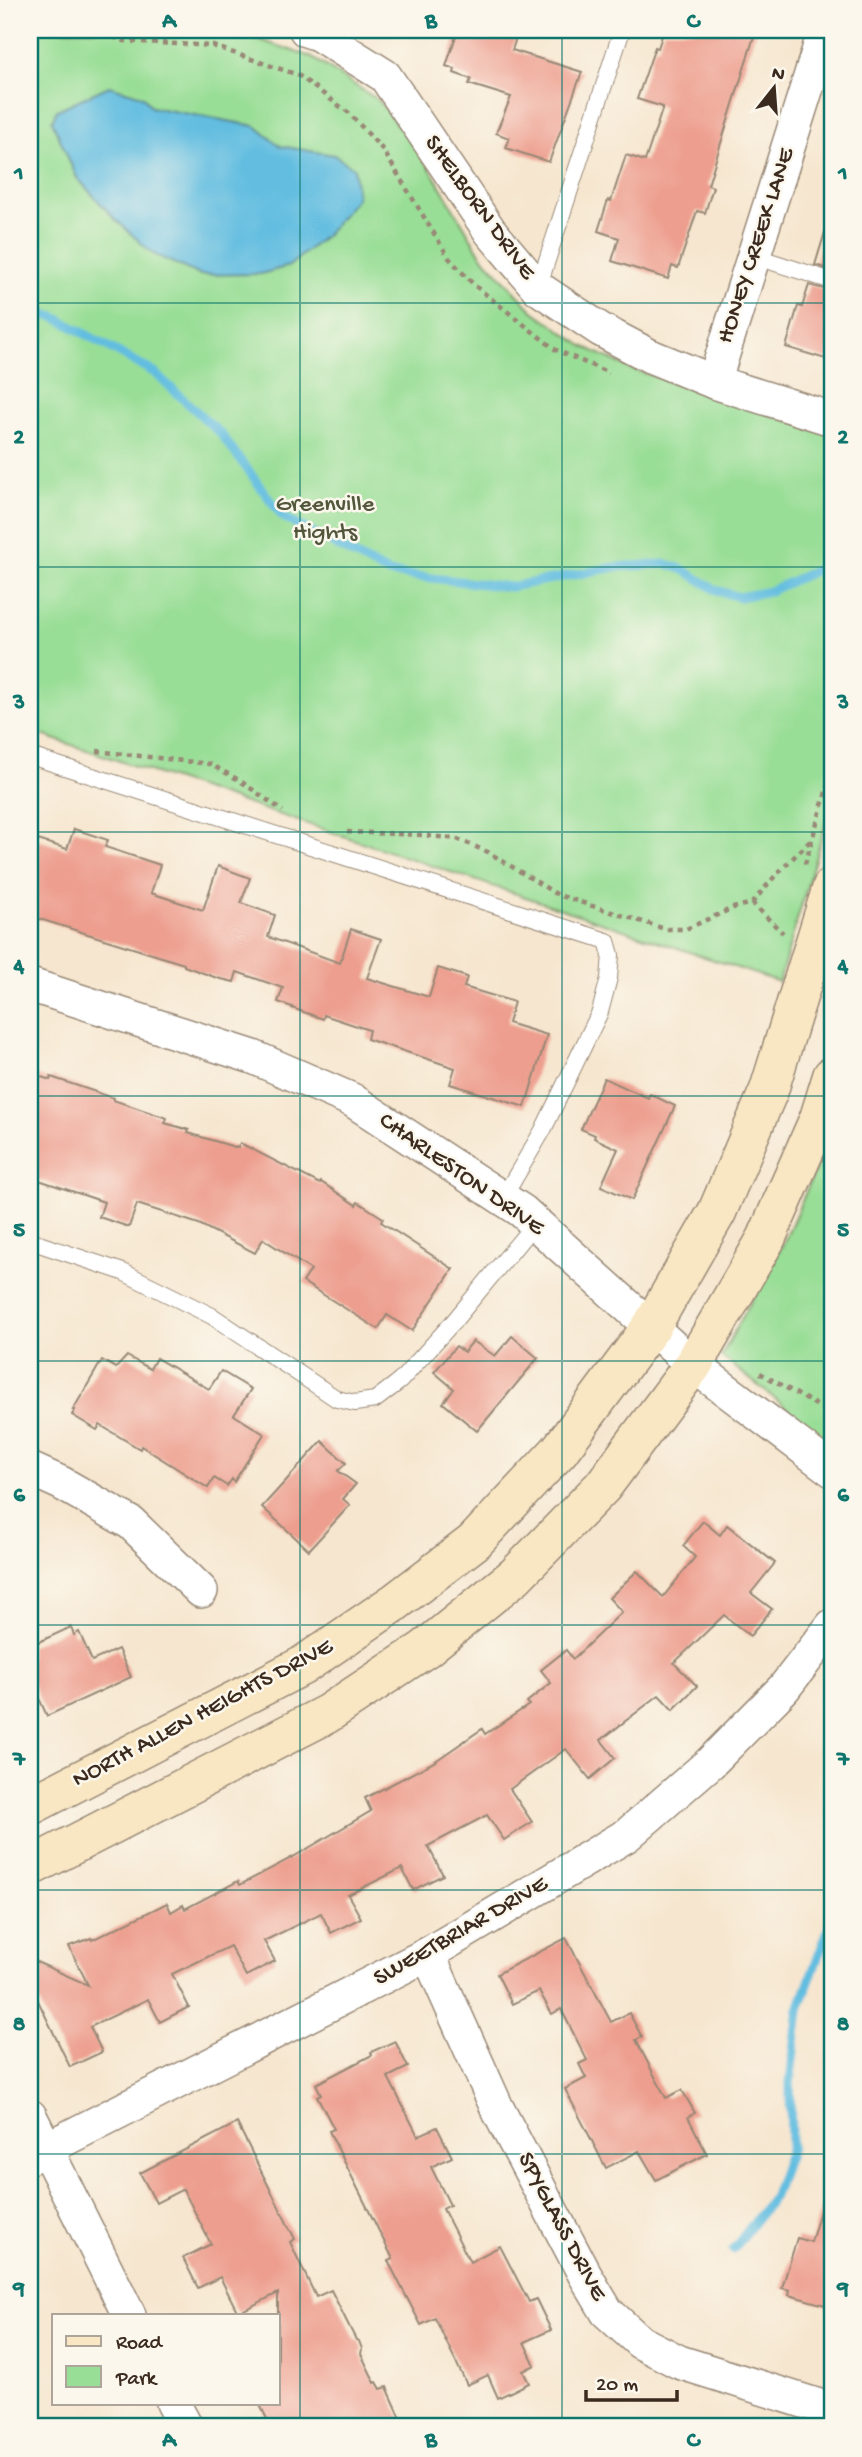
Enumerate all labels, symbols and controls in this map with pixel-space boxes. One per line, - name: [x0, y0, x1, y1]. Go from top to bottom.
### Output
- text: A: [161, 9, 177, 36]
- text: B: [424, 9, 438, 36]
- text: C: [687, 9, 702, 36]
- north arrow: [740, 52, 810, 122]
- text: N: [769, 62, 787, 88]
- street label: SHELBORN DRIVE: [417, 130, 542, 287]
- street label: HONEY CREEK LANE: [712, 144, 803, 347]
- text: 1: [13, 161, 24, 188]
- text: 1: [837, 161, 848, 188]
- text: 2: [13, 425, 25, 452]
- text: 2: [837, 425, 849, 452]
- park label: Greenville Hights: [276, 491, 375, 548]
- text: 3: [12, 690, 25, 717]
- text: 3: [836, 690, 849, 717]
- text: 4: [13, 954, 25, 981]
- text: 4: [837, 954, 849, 981]
- street label: CHARLESTON DRIVE: [373, 1107, 550, 1244]
- text: 5: [13, 1218, 25, 1245]
- text: 5: [837, 1218, 849, 1245]
- text: 6: [13, 1483, 26, 1510]
- text: 6: [837, 1483, 850, 1510]
- street label: NORTH ALLEN HEIGHTS DRIVE: [68, 1632, 339, 1795]
- text: 7: [12, 1747, 26, 1774]
- text: 7: [836, 1747, 850, 1774]
- street label: SWEETBRIAR DRIVE: [369, 1870, 554, 1994]
- text: 8: [13, 2012, 26, 2039]
- text: 8: [837, 2012, 850, 2039]
- street label: SPYGLASS DRIVE: [510, 2148, 613, 2307]
- text: 9: [12, 2276, 25, 2303]
- text: 9: [836, 2276, 849, 2303]
- legend: [52, 2314, 280, 2404]
- text: Road: [116, 2332, 164, 2357]
- scale bar: [586, 2359, 676, 2403]
- text: Park: [115, 2368, 159, 2393]
- text: 20 m: [596, 2374, 638, 2399]
- text: A: [161, 2428, 177, 2455]
- text: B: [424, 2428, 438, 2455]
- text: C: [687, 2428, 702, 2455]

